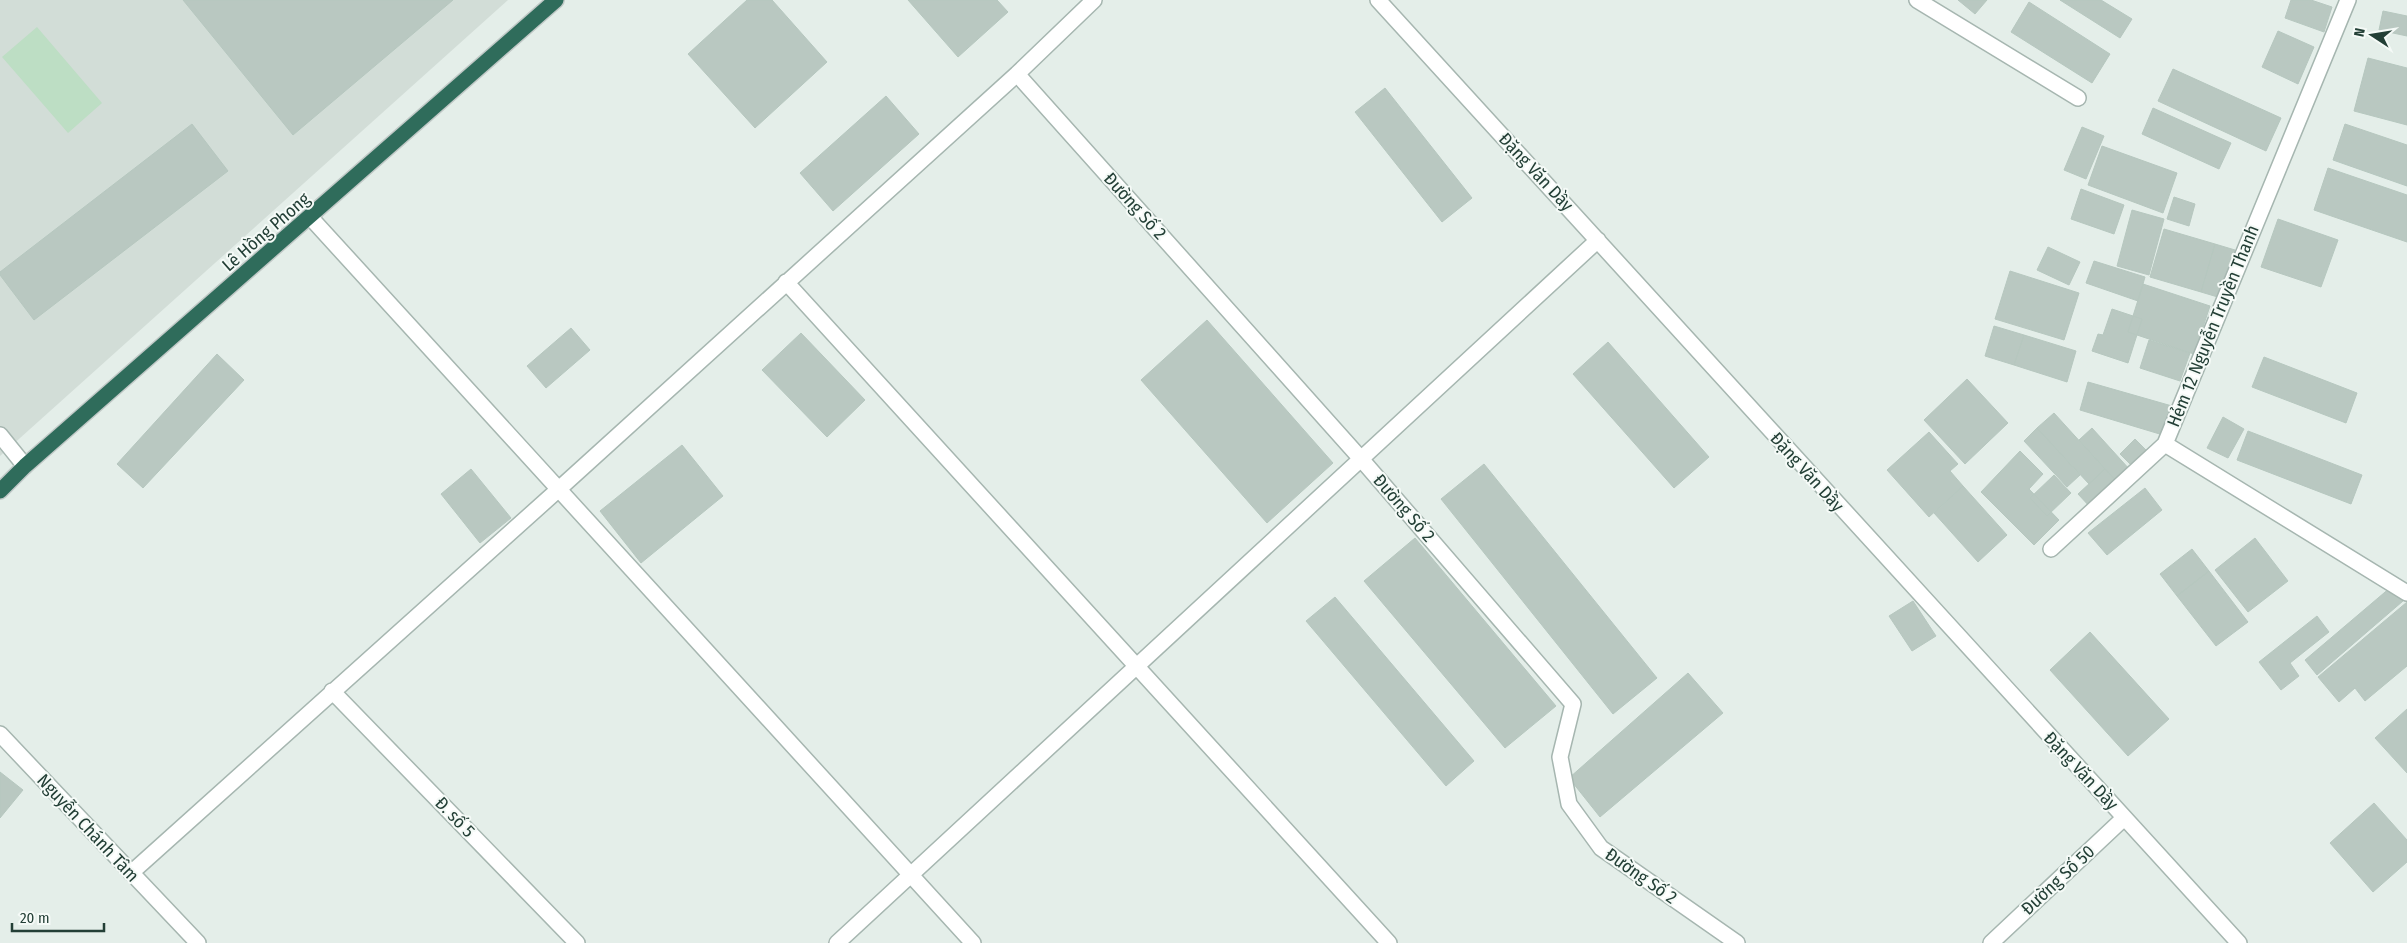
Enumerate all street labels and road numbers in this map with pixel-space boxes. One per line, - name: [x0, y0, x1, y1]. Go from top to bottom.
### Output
- street label: Đặng Văn Dầy: [1494, 128, 1578, 216]
- street label: Đường Số 2: [1099, 168, 1171, 244]
- street label: Lê Hồng Phong: [218, 188, 315, 276]
- street label: Hẻm 12 Nguyễn Truyền Thanh: [2162, 222, 2264, 430]
- street label: Đặng Văn Dầy: [1766, 428, 1848, 516]
- street label: Đường Số 2: [1369, 470, 1439, 546]
- street label: Đặng Văn Dầy: [2039, 727, 2123, 815]
- street label: Nguyễn Chánh Tâm: [32, 769, 144, 887]
- street label: Đ. số 5: [430, 792, 480, 842]
- street label: Đường Số 50: [2017, 840, 2099, 920]
- street label: Đường Số 2: [1601, 843, 1681, 909]

